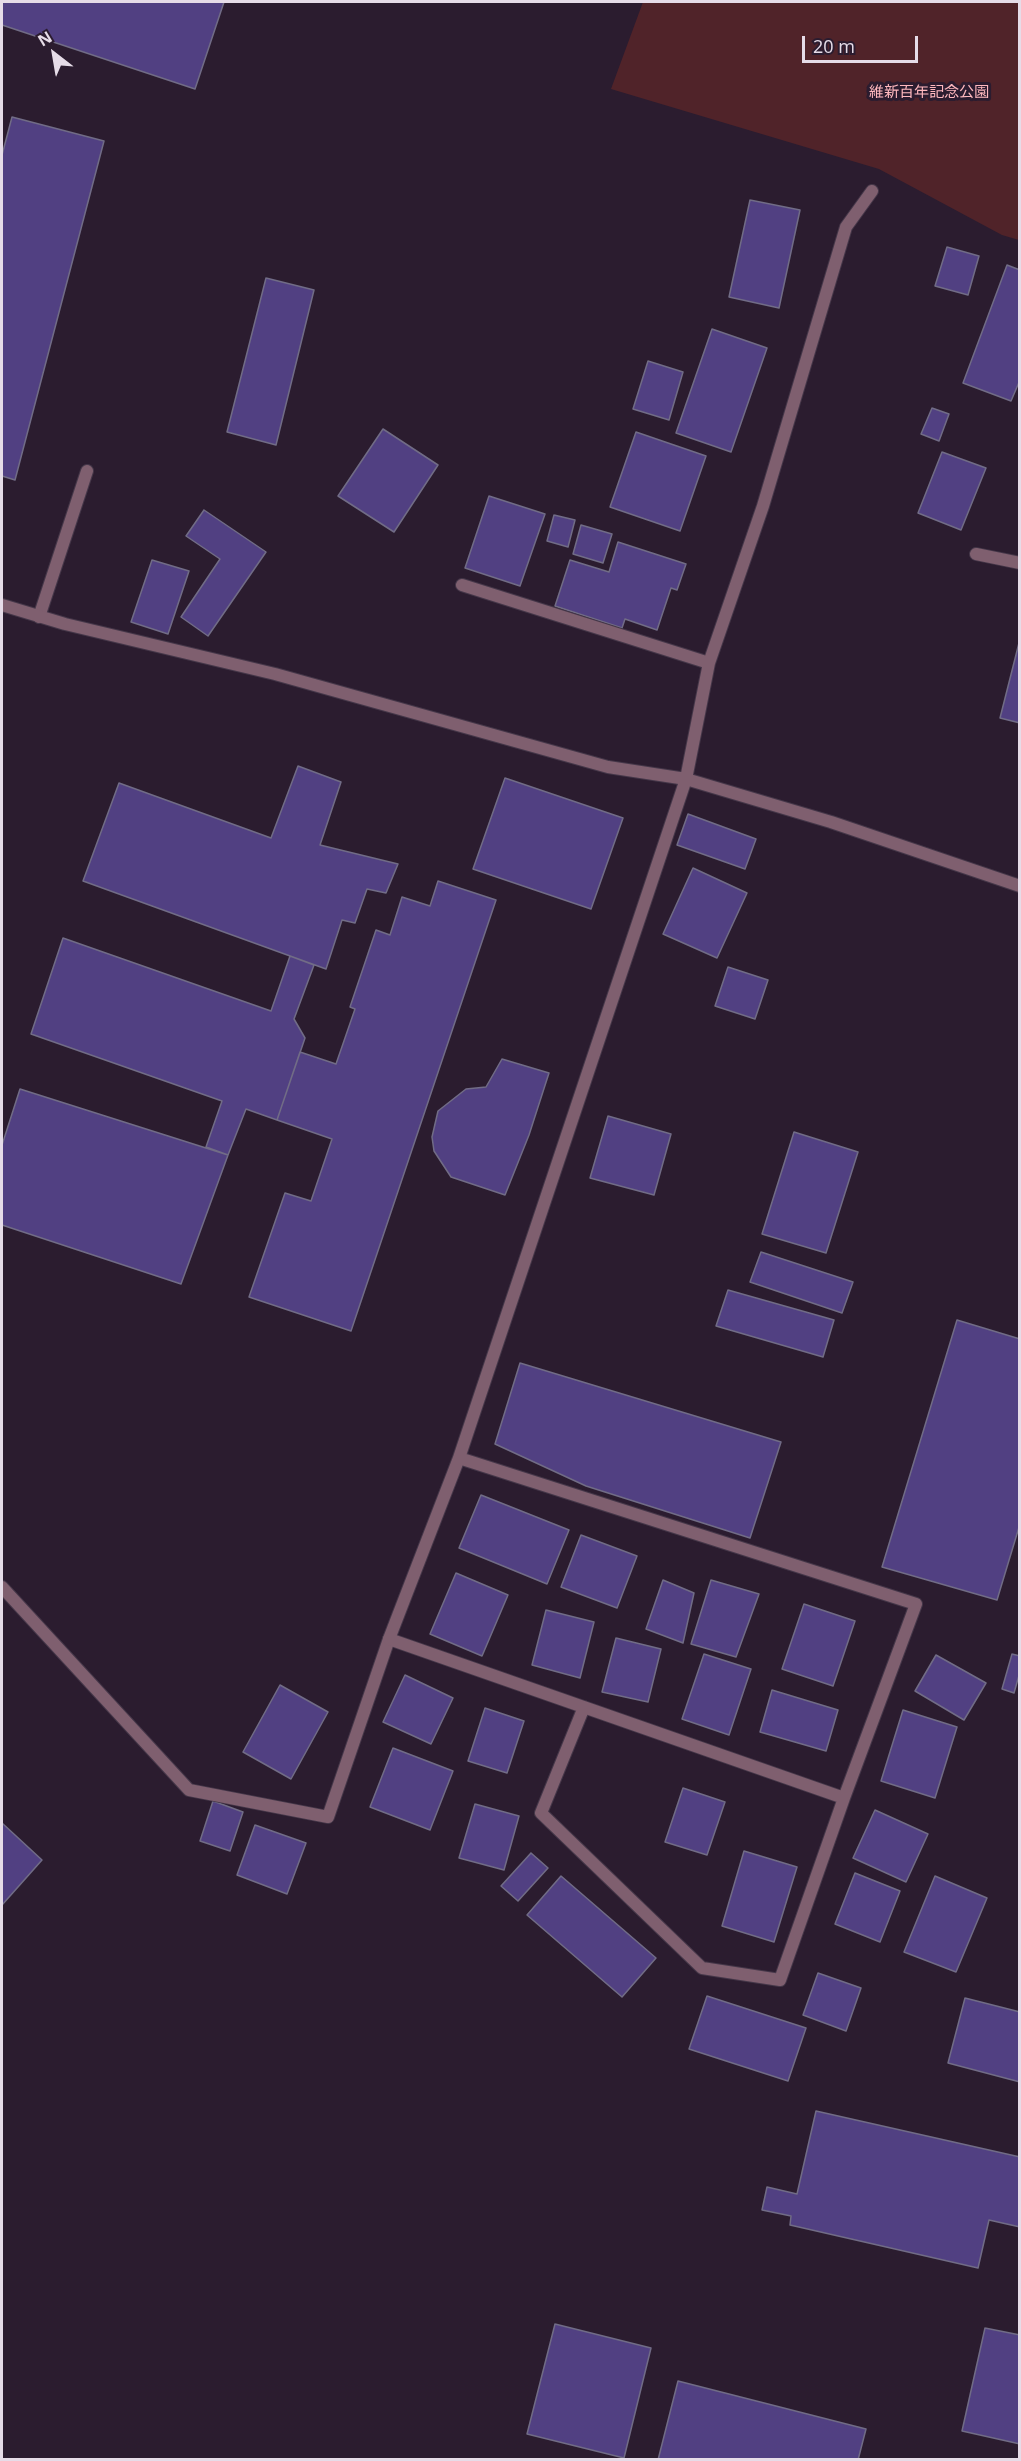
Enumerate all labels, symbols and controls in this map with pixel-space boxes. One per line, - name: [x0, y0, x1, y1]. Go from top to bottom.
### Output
- north arrow: [24, 24, 84, 84]
- scale bar: [805, 24, 920, 62]
- text: N: [33, 26, 56, 51]
- text: 20 m: [813, 34, 855, 58]
- park label: 維新百年記念公園: [869, 84, 989, 102]

